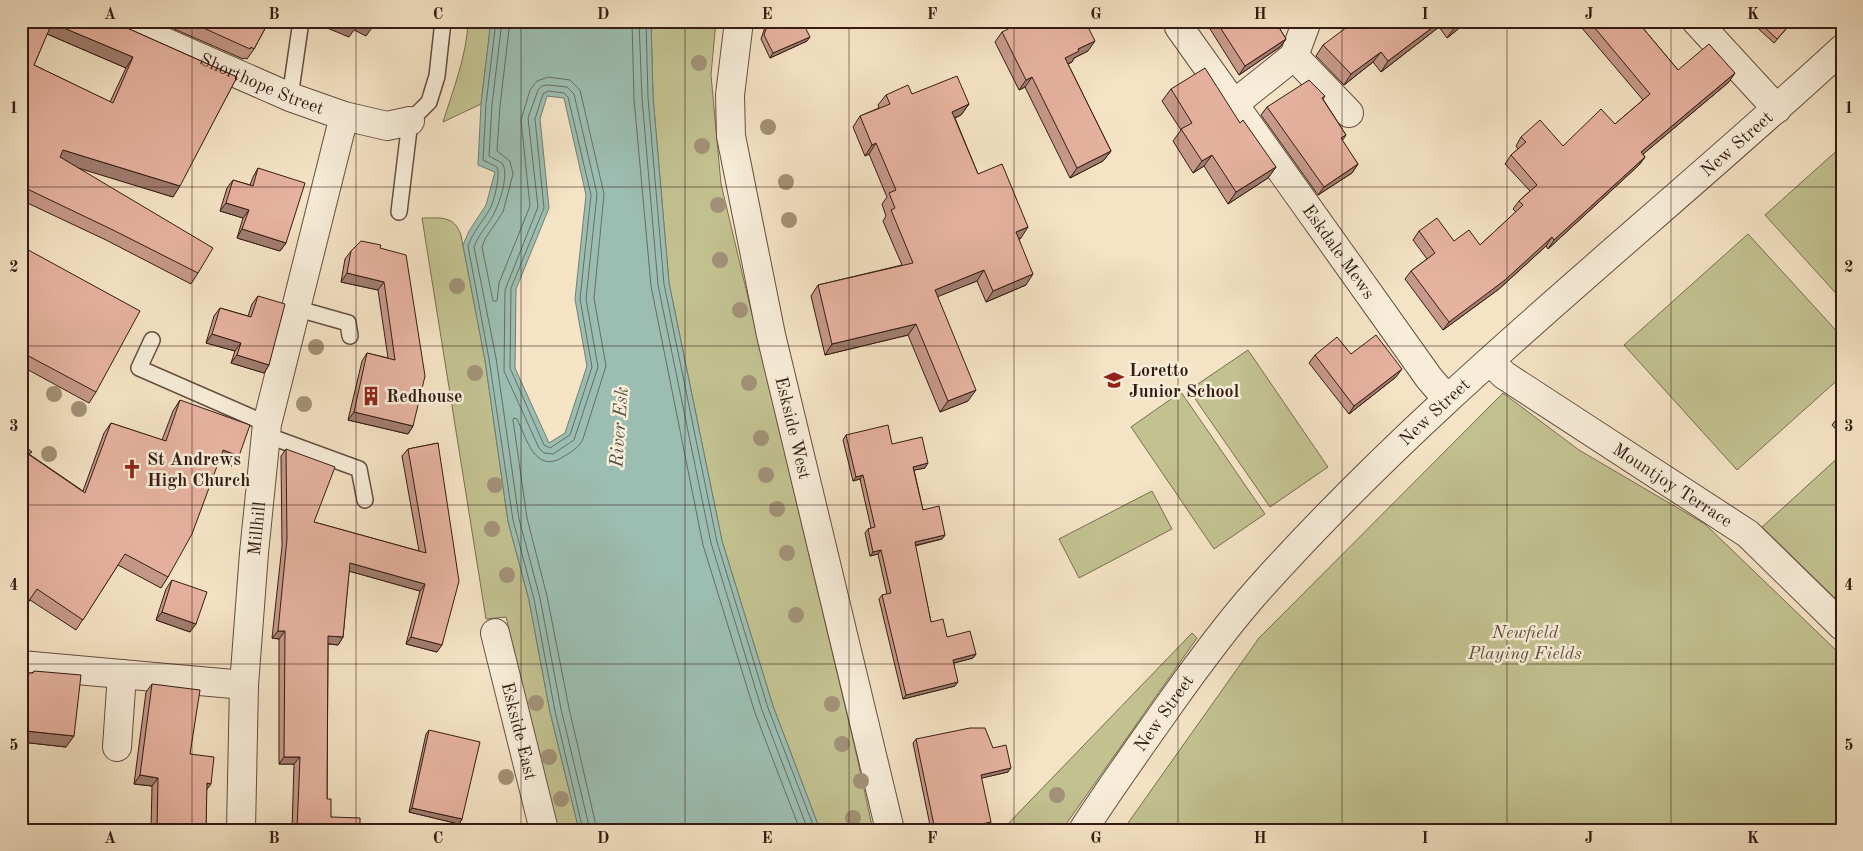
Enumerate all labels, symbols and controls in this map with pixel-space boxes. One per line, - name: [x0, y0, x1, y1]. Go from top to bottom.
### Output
- text: A: [104, 7, 116, 23]
- text: B: [268, 7, 280, 23]
- text: C: [433, 7, 443, 23]
- text: D: [597, 7, 609, 23]
- text: E: [761, 7, 773, 23]
- text: F: [927, 7, 938, 23]
- text: G: [1090, 7, 1102, 23]
- text: H: [1253, 7, 1267, 23]
- text: I: [1421, 7, 1429, 23]
- text: J: [1585, 7, 1594, 23]
- text: K: [1747, 7, 1759, 23]
- street label: Shorthope Street: [197, 51, 326, 118]
- text: 1: [9, 101, 19, 117]
- text: 1: [1844, 101, 1854, 117]
- street label: New Street: [1698, 108, 1777, 181]
- street label: Eskdale Mews: [1299, 202, 1378, 303]
- text: 2: [9, 260, 19, 276]
- text: 2: [1844, 260, 1854, 276]
- place label: Loretto Junior School: [1129, 362, 1240, 401]
- school or university icon: Loretto Junior School: [1103, 369, 1125, 391]
- street label: Eskside West: [771, 375, 813, 481]
- street label: New Street: [1396, 376, 1474, 449]
- building icon: Redhouse: [360, 385, 382, 407]
- water label: River Esk: [608, 386, 633, 469]
- place label: Redhouse: [386, 388, 463, 406]
- text: 3: [9, 419, 19, 435]
- text: 3: [1844, 419, 1854, 435]
- street label: Mountjoy Terrace: [1609, 440, 1735, 531]
- place label: St Andrews High Church: [147, 451, 250, 490]
- church icon: St Andrews High Church: [121, 458, 143, 480]
- street label: Millhill: [246, 501, 269, 556]
- text: 4: [9, 578, 19, 594]
- text: 4: [1844, 578, 1854, 594]
- park label: Newfield Playing Fields: [1467, 624, 1582, 663]
- street label: New Street: [1131, 672, 1197, 755]
- street label: Eskside East: [498, 680, 539, 782]
- text: 5: [9, 738, 19, 754]
- text: 5: [1844, 738, 1854, 754]
- text: A: [104, 831, 116, 847]
- text: B: [268, 831, 280, 847]
- text: C: [433, 831, 443, 847]
- text: D: [597, 831, 609, 847]
- text: E: [761, 831, 773, 847]
- text: F: [927, 831, 938, 847]
- text: G: [1090, 831, 1102, 847]
- text: H: [1253, 831, 1267, 847]
- text: I: [1421, 831, 1429, 847]
- text: J: [1585, 831, 1594, 847]
- text: K: [1747, 831, 1759, 847]

